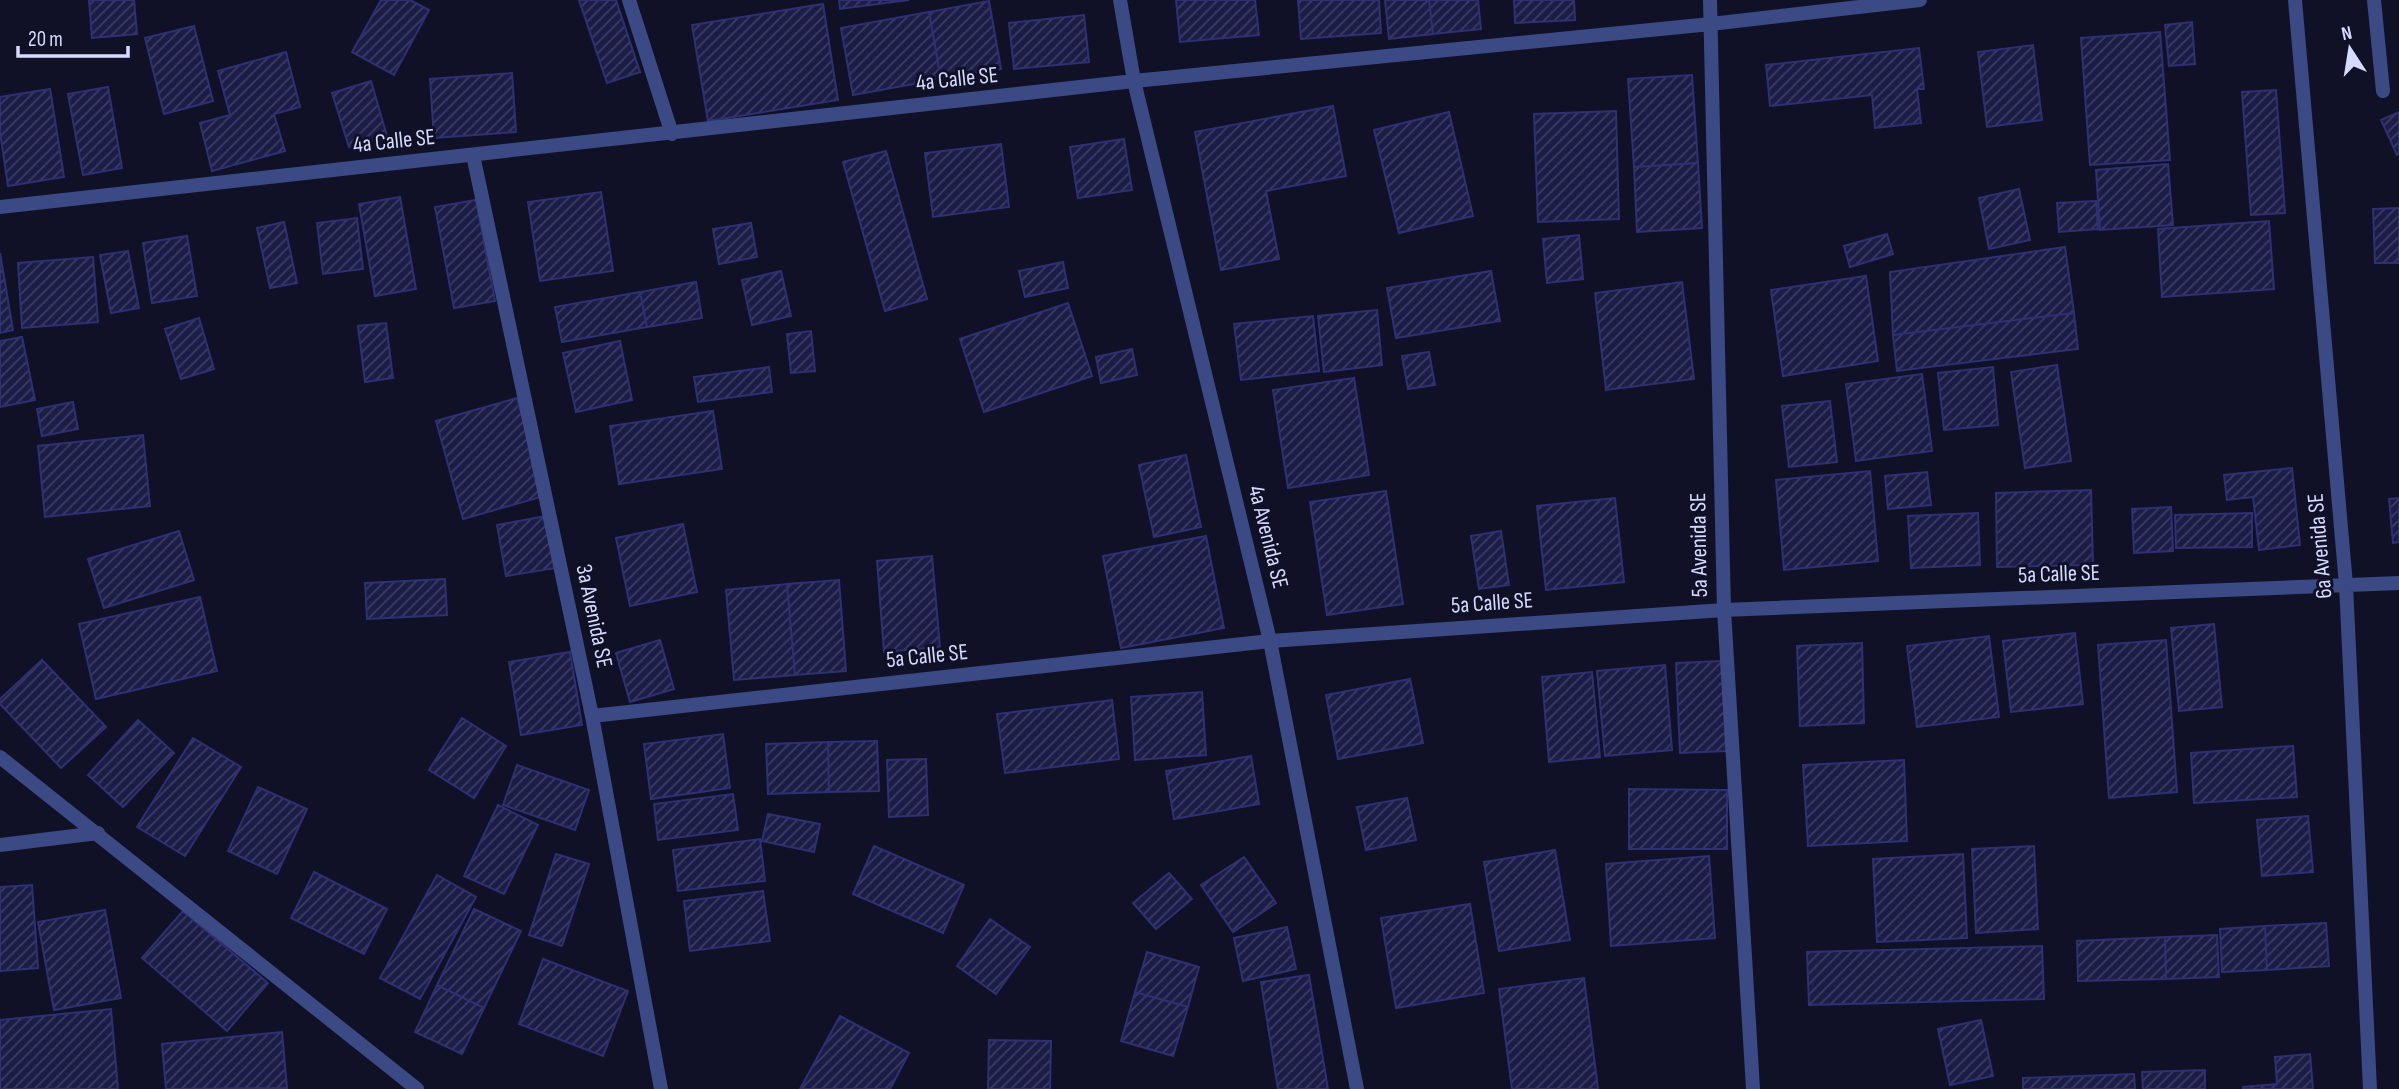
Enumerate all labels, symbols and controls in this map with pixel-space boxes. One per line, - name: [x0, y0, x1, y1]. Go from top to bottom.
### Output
- scale bar: [18, 14, 128, 58]
- north arrow: [2315, 14, 2385, 84]
- text: N: [2339, 22, 2354, 46]
- text: 20 m: [28, 27, 63, 52]
- street label: 4a Calle SE: [914, 61, 1000, 97]
- street label: 4a Calle SE: [351, 123, 437, 159]
- street label: 4a Avenida SE: [1242, 483, 1294, 591]
- street label: 5a Avenida SE: [1684, 492, 1714, 598]
- street label: 6a Avenida SE: [2301, 492, 2339, 600]
- street label: 5a Calle SE: [2017, 559, 2101, 589]
- street label: 3a Avenida SE: [569, 562, 619, 670]
- street label: 5a Calle SE: [1450, 586, 1534, 620]
- street label: 5a Calle SE: [885, 638, 969, 674]

